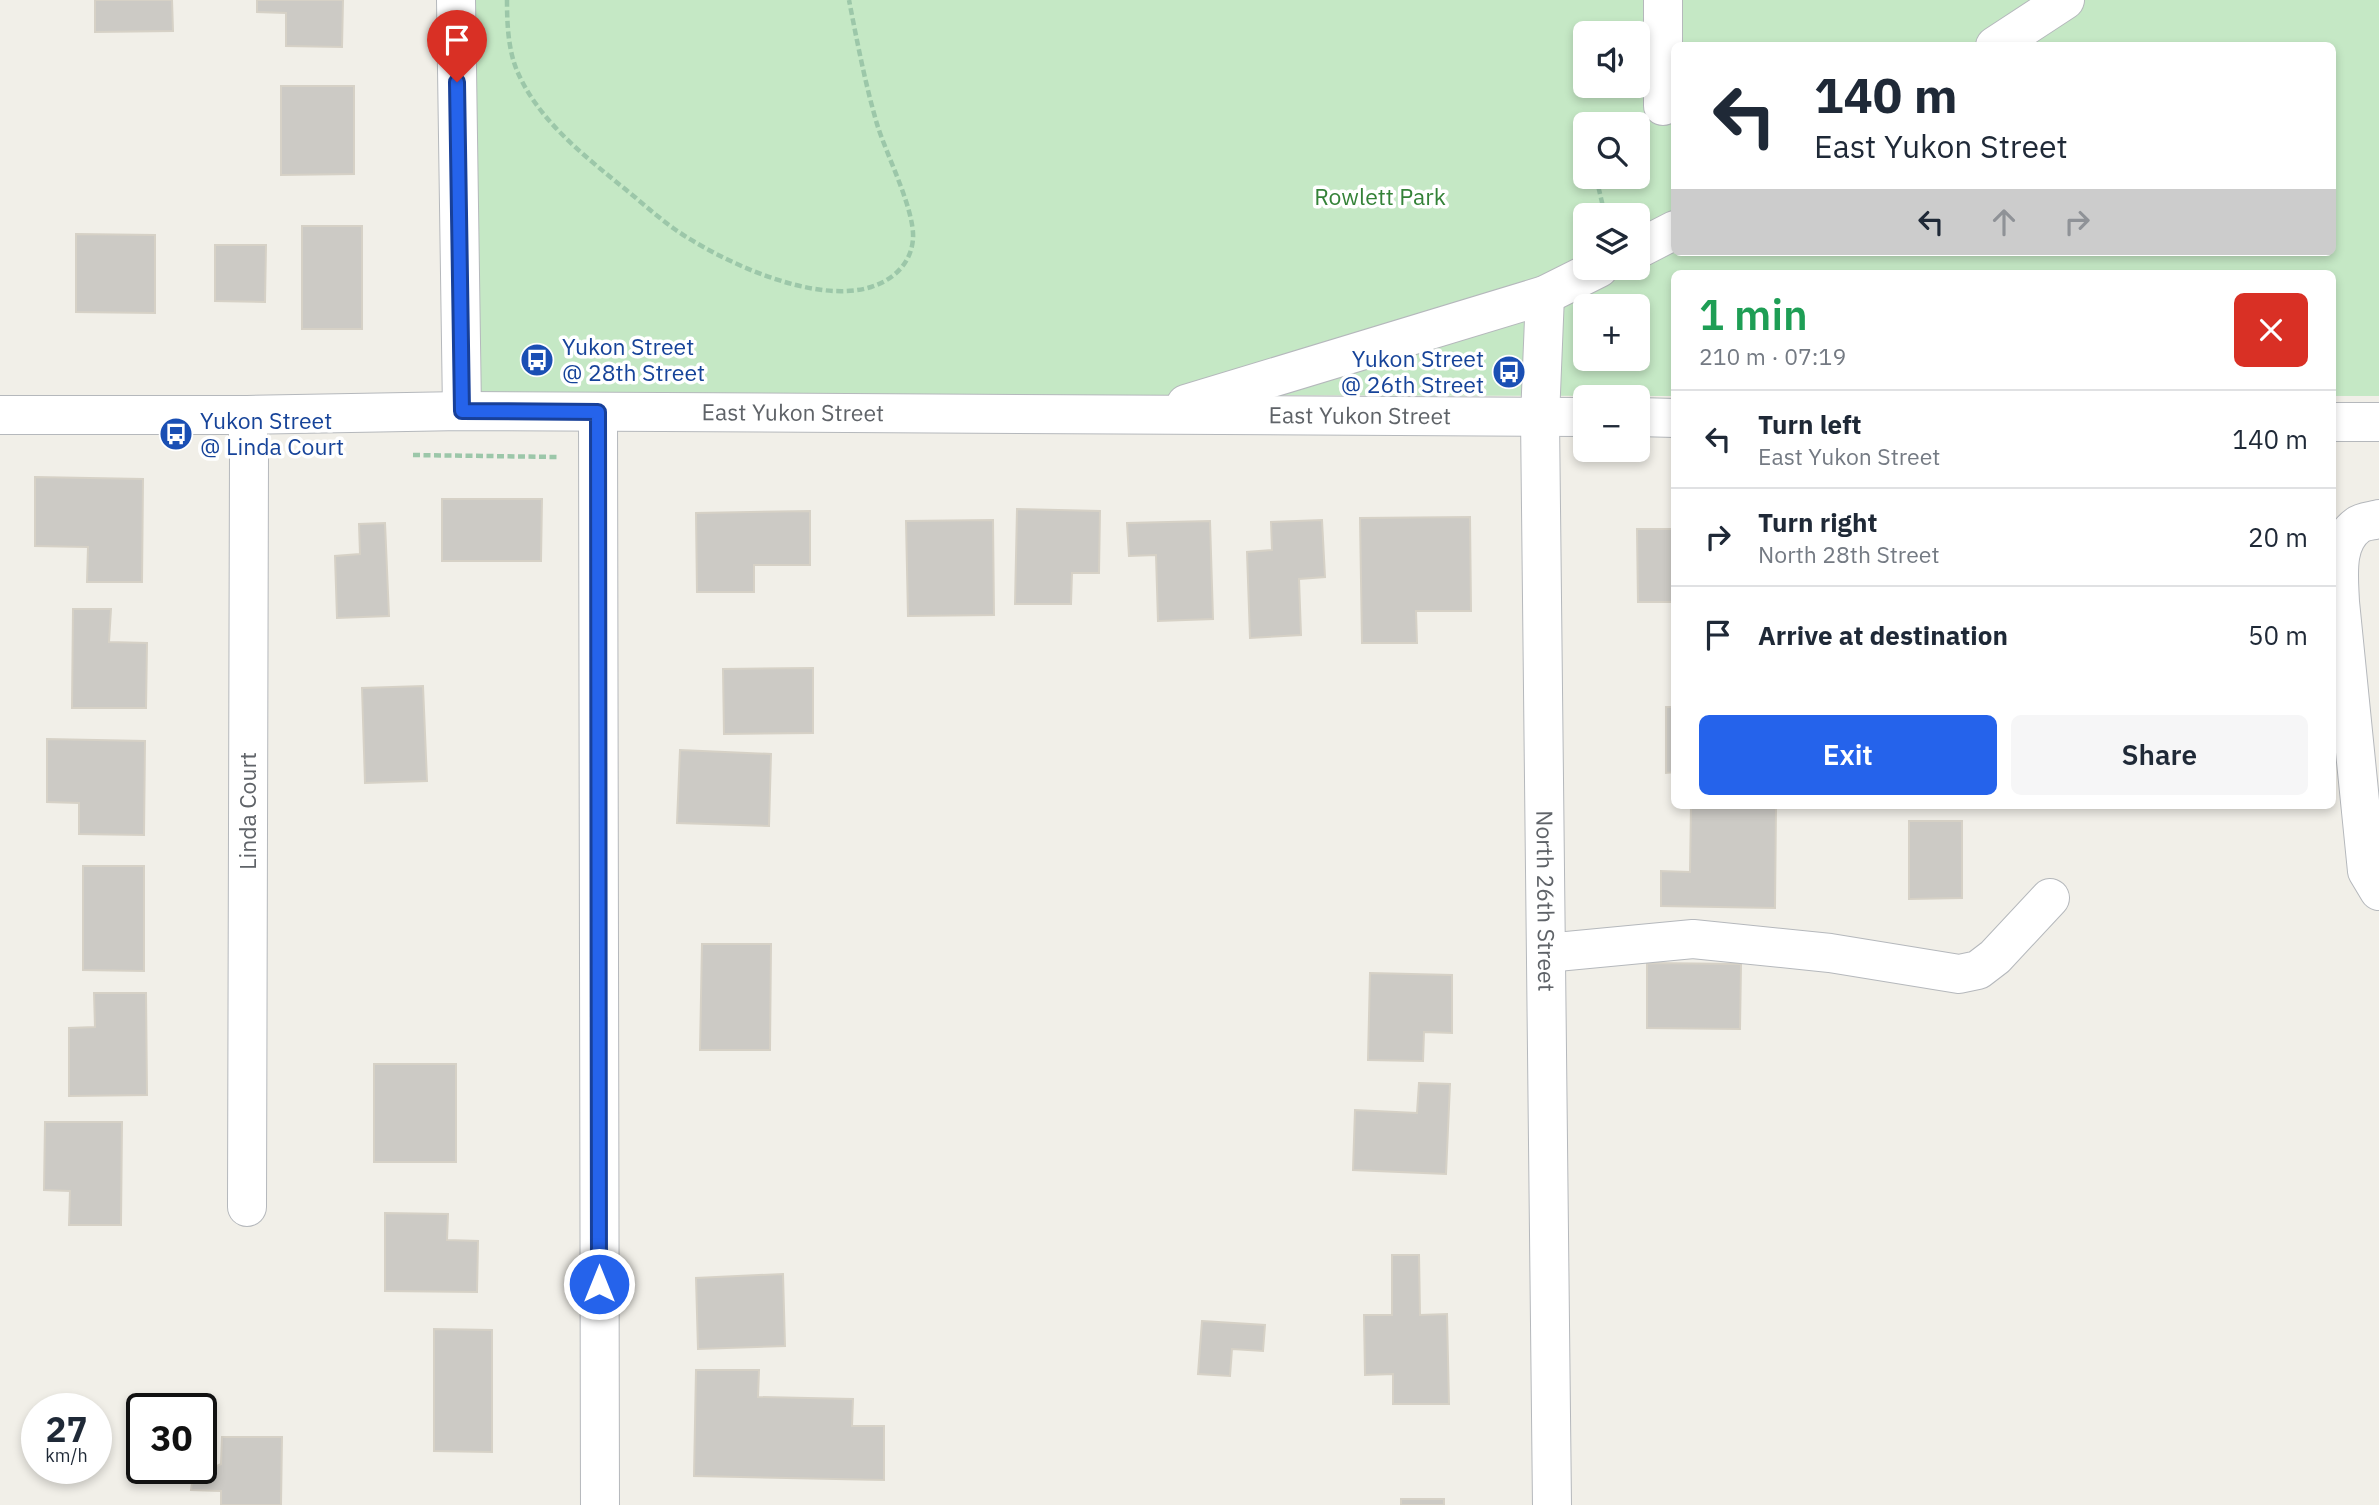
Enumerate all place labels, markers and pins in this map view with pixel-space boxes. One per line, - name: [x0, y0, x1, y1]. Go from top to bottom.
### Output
- pin: [427, 10, 487, 82]
- place label: Yukon Street @ 28th Street: [562, 331, 705, 387]
- bus stop icon: Yukon Street @ 28th Street: [518, 341, 556, 379]
- place label: Yukon Street @ 26th Street: [1341, 343, 1484, 399]
- bus stop icon: Yukon Street @ 26th Street: [1490, 353, 1528, 391]
- place label: Yukon Street @ Linda Court: [200, 405, 344, 461]
- bus stop icon: Yukon Street @ Linda Court: [157, 415, 195, 453]

